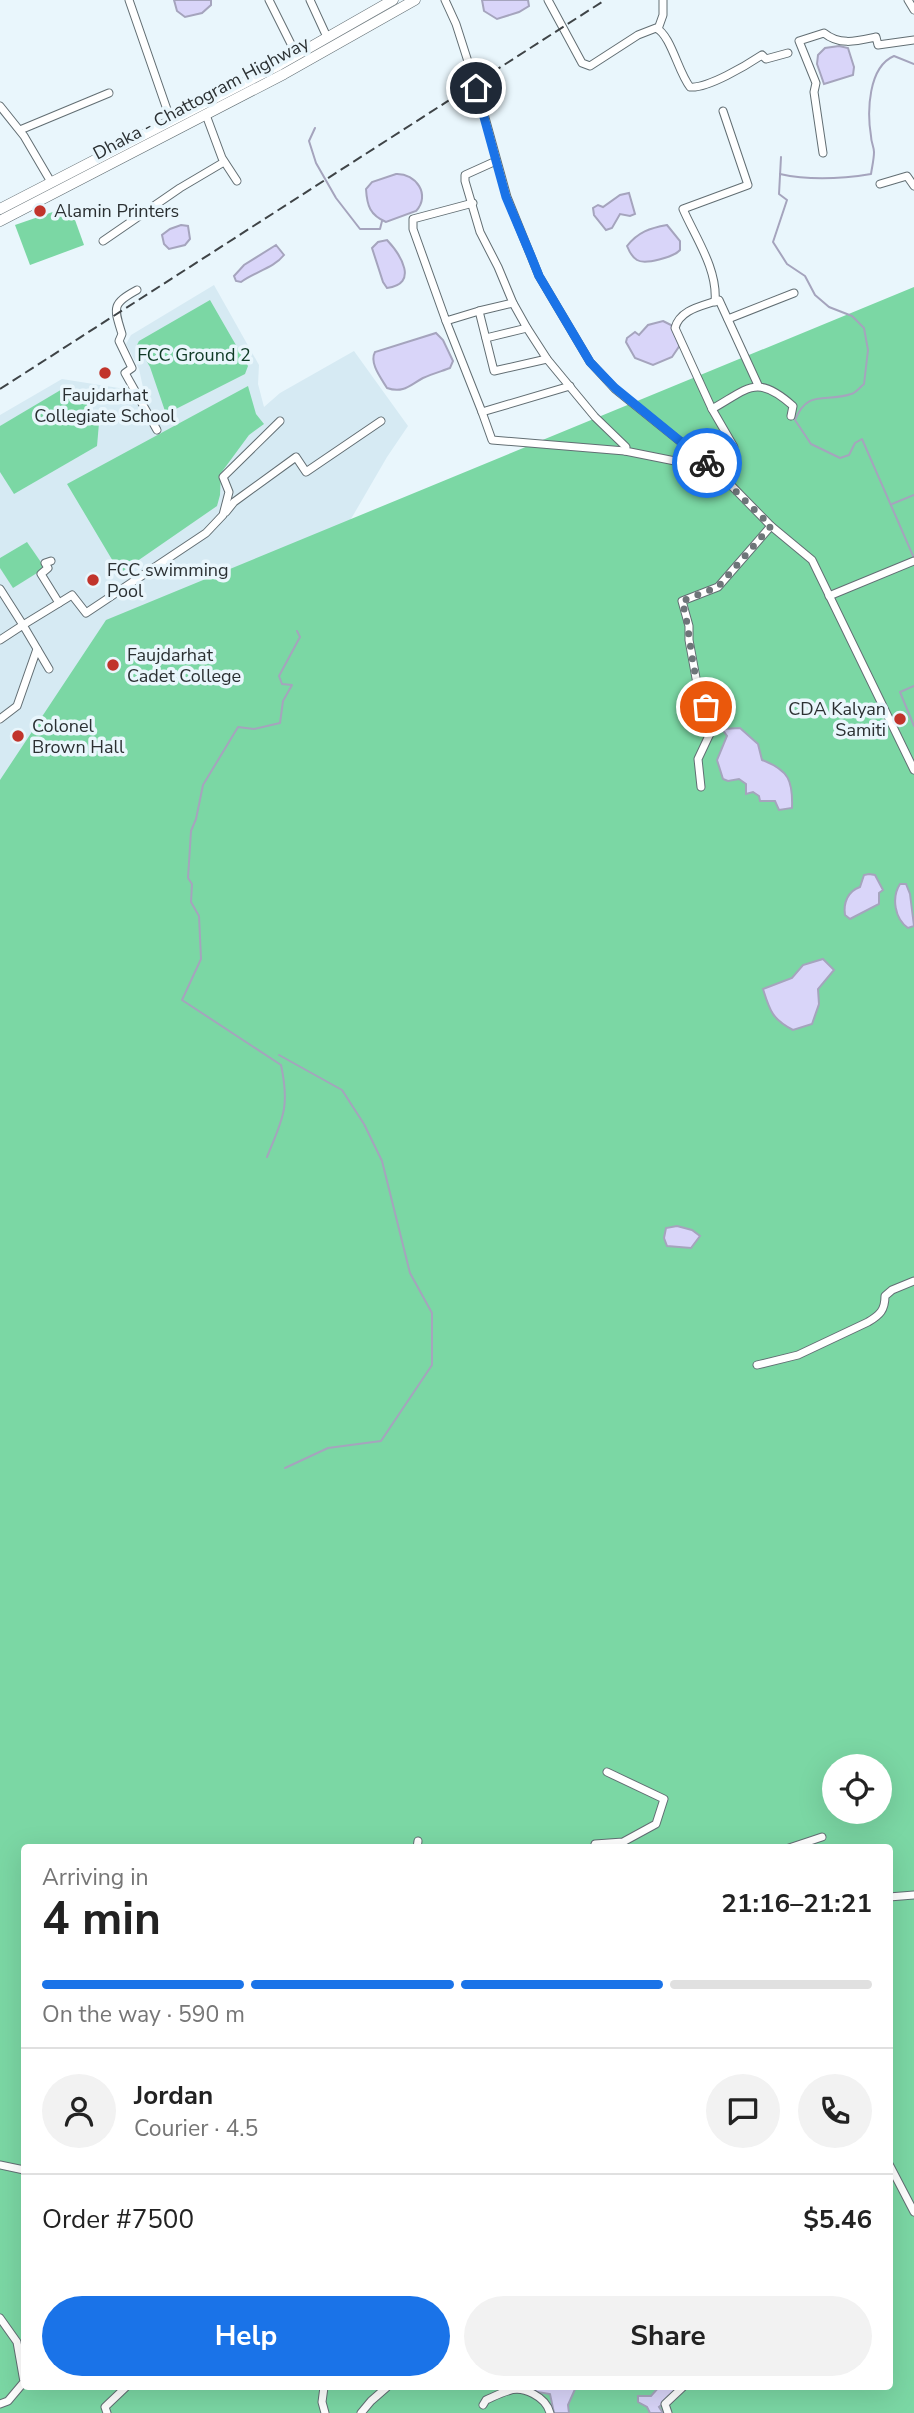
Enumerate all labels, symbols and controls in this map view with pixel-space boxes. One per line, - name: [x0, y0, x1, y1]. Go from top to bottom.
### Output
- street label: Dhaka - Chattogram Highway: [89, 30, 314, 165]
- pin: [446, 58, 506, 118]
- icon: home: [457, 69, 495, 107]
- place label: Alamin Printers: [54, 199, 179, 223]
- marker: Alamin Printers: [32, 203, 48, 219]
- park label: FCC Ground 2: [137, 343, 251, 367]
- marker: Faujdarhat Collegiate School: [97, 365, 113, 381]
- place label: Faujdarhat Collegiate School: [34, 383, 176, 428]
- courier: [672, 428, 742, 498]
- icon: bike: [688, 444, 726, 482]
- place label: FCC swimming Pool: [107, 558, 229, 603]
- marker: FCC swimming Pool: [85, 572, 101, 588]
- place label: Faujdarhat Cadet College: [127, 643, 241, 688]
- marker: Faujdarhat Cadet College: [105, 657, 121, 673]
- pin: [676, 677, 736, 737]
- icon: bag: [687, 688, 725, 726]
- place label: CDA Kalyan Samiti: [788, 697, 886, 742]
- marker: CDA Kalyan Samiti: [892, 711, 908, 727]
- place label: Colonel Brown Hall: [32, 714, 125, 759]
- marker: Colonel Brown Hall: [10, 728, 26, 744]
- map controls: [822, 1754, 892, 1824]
- button: locate: [822, 1754, 892, 1824]
- text: Arriving in: [42, 1862, 149, 1893]
- text: 21:16–21:21: [721, 1886, 872, 1921]
- text: 4 min: [42, 1887, 161, 1950]
- text: On the way · 590 m: [42, 1999, 245, 2030]
- button: person: [42, 2074, 116, 2148]
- button: chat: [706, 2074, 780, 2148]
- button: phone: [798, 2074, 872, 2148]
- text: Jordan: [134, 2078, 213, 2113]
- text: Courier · 4.5: [134, 2113, 258, 2144]
- text: Order #7500: [42, 2202, 194, 2237]
- text: $5.46: [803, 2202, 872, 2237]
- button: Help: [42, 2296, 450, 2376]
- button: Share: [464, 2296, 872, 2376]

